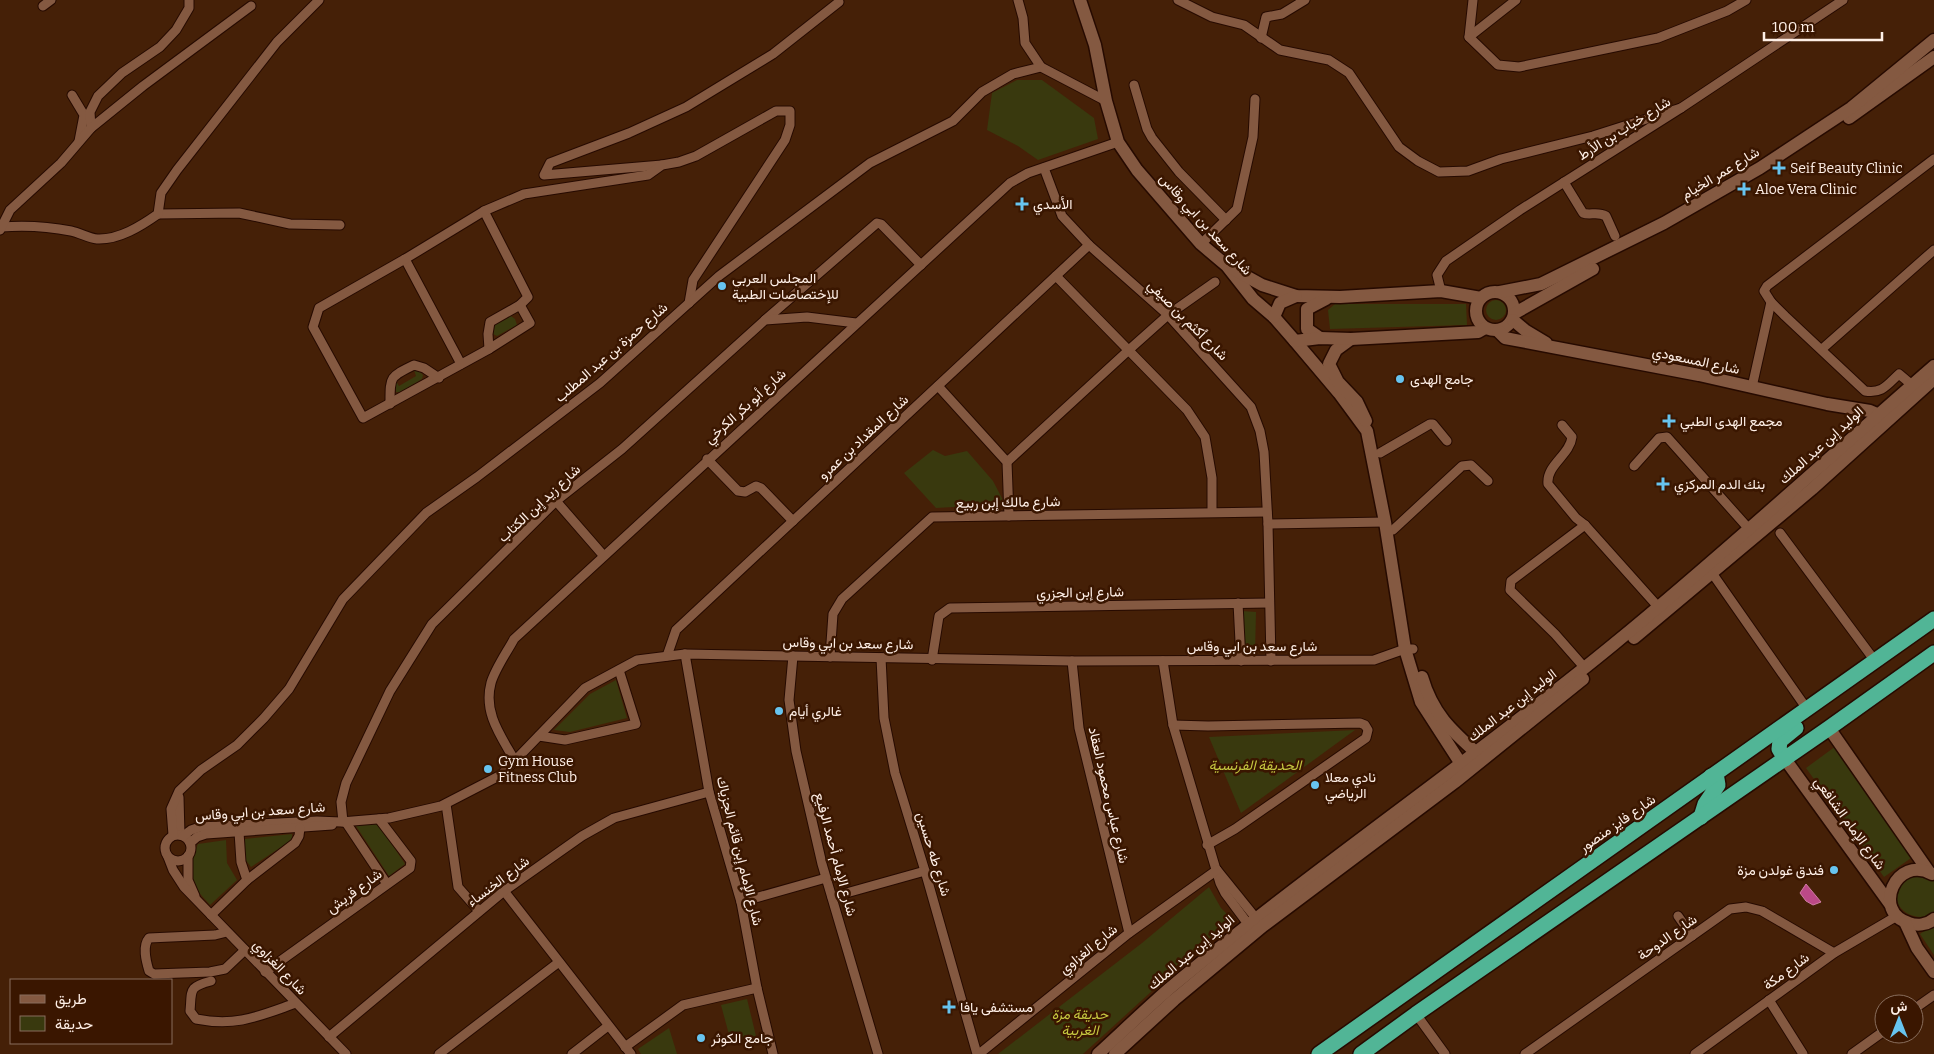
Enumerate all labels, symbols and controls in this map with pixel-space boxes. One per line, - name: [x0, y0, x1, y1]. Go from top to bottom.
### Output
- scale bar: [1764, 10, 1882, 42]
- text: 100 m: [1772, 18, 1815, 36]
- street label: شارع خباب بن الأرط: [1575, 93, 1675, 165]
- street label: شارع عمر الخيام: [1678, 143, 1764, 205]
- place label: Seif Beauty Clinic: [1790, 160, 1903, 177]
- marker: Seif Beauty Clinic: [1772, 161, 1786, 175]
- street label: شارع سعد بن ابي وقاس: [1153, 170, 1256, 281]
- place label: Aloe Vera Clinic: [1755, 181, 1857, 198]
- marker: Aloe Vera Clinic: [1737, 182, 1751, 196]
- place label: الأسدي: [1033, 196, 1073, 216]
- marker: الأسدي: [1015, 197, 1029, 211]
- place label: المجلس العربي للإختصاصات الطبية: [732, 270, 839, 304]
- street label: شارع أكثم بن صيفي: [1142, 277, 1231, 366]
- marker: المجلس العربي للإختصاصات الطبية: [716, 280, 728, 292]
- street label: شارع حمزة بن عبد المطلب: [552, 299, 672, 407]
- street label: شارع المسعودي: [1650, 343, 1741, 381]
- street label: شارع أبو بكر الكرخي: [701, 365, 792, 450]
- place label: جامع الهدى: [1410, 371, 1473, 390]
- marker: جامع الهدى: [1394, 373, 1406, 385]
- street label: شارع المقداد بن عمرو: [815, 391, 913, 485]
- street label: الوليد إبن عبد الملك: [1776, 403, 1868, 489]
- place label: مجمع الهدى الطبي: [1680, 413, 1783, 433]
- marker: مجمع الهدى الطبي: [1662, 414, 1676, 428]
- street label: شارع زيد إبن الكتاب: [495, 461, 585, 547]
- place label: بنك الدم المركزي: [1674, 476, 1765, 496]
- marker: بنك الدم المركزي: [1656, 477, 1670, 491]
- street label: شارع مالك إبن ربيع: [955, 493, 1061, 514]
- street label: شارع إبن الجزري: [1036, 583, 1124, 605]
- street label: شارع سعد بن ابي وقاس: [782, 634, 913, 656]
- street label: شارع سعد بن ابي وقاس: [1187, 638, 1317, 658]
- street label: الوليد إبن عبد الملك: [1465, 665, 1561, 746]
- place label: غالري أيام: [789, 703, 842, 723]
- marker: غالري أيام: [773, 705, 785, 717]
- street label: شارع عباس محمود العقاد: [1083, 725, 1132, 865]
- place label: Gym House Fitness Club: [498, 753, 577, 786]
- park label: الحديقة الفرنسية: [1209, 757, 1303, 774]
- marker: Gym House Fitness Club: [482, 763, 494, 775]
- place label: نادي معلا الرياضي: [1325, 769, 1376, 805]
- street label: شارع الإمام الشافعي: [1808, 774, 1889, 875]
- street label: شارع الإمام إبن قائم الجزياك: [711, 775, 766, 928]
- marker: نادي معلا الرياضي: [1309, 779, 1321, 791]
- street label: شارع الإمام أحمد الرفيع: [809, 790, 860, 919]
- street label: شارع فايز منصور: [1575, 791, 1660, 858]
- street label: شارع سعد بن ابي وقاس: [194, 798, 326, 828]
- street label: شارع طه حسين: [911, 810, 954, 899]
- street label: شارع الخنساء: [464, 852, 534, 912]
- place label: فندق غولدن مزة: [1737, 862, 1824, 879]
- marker: فندق غولدن مزة: [1828, 864, 1840, 876]
- street label: شارع قريش: [323, 866, 387, 919]
- street label: الوليد إبن عبد الملك: [1144, 911, 1239, 994]
- street label: شارع الدوحة: [1634, 911, 1701, 966]
- street label: شارع الغزاوي: [1056, 921, 1123, 980]
- street label: شارع الغزاوي: [247, 936, 310, 1001]
- street label: شارع مكة: [1760, 949, 1814, 995]
- legend: [10, 979, 172, 1044]
- text: طريق: [55, 990, 87, 1009]
- north arrow: [1874, 994, 1924, 1044]
- text: ش: [1891, 998, 1908, 1015]
- place label: مستشفى يافا: [960, 999, 1033, 1016]
- marker: مستشفى يافا: [942, 1000, 956, 1014]
- park label: حديقة مزة الغربية: [1052, 1006, 1109, 1039]
- text: حديقة: [55, 1015, 93, 1033]
- place label: جامع الكوثر: [710, 1030, 773, 1049]
- marker: جامع الكوثر: [695, 1032, 707, 1044]

